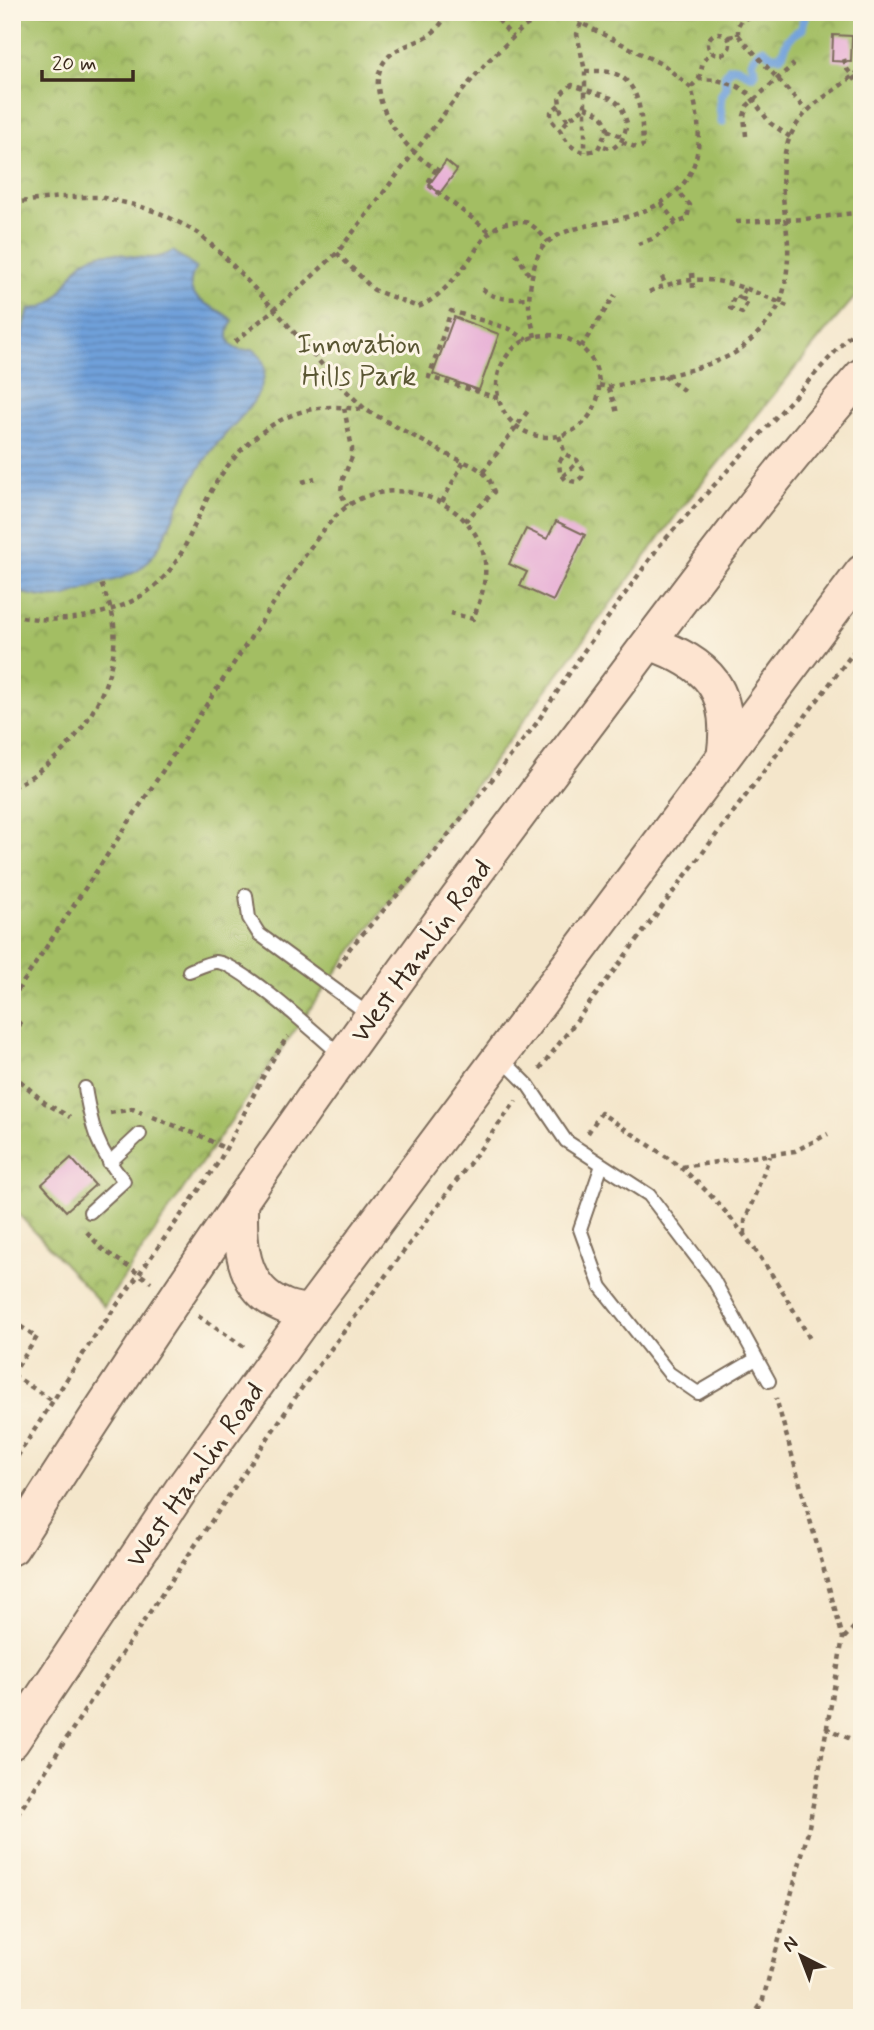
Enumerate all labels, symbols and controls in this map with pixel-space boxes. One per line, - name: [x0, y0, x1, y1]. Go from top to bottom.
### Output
- scale bar: [42, 38, 133, 82]
- text: 20 m: [52, 50, 97, 78]
- park label: Innovation Hills Park: [297, 327, 421, 396]
- street label: West Hamlin Road: [343, 852, 501, 1051]
- street label: West Hamlin Road: [118, 1375, 274, 1576]
- north arrow: [766, 1922, 836, 1992]
- text: N: [778, 1931, 804, 1958]

